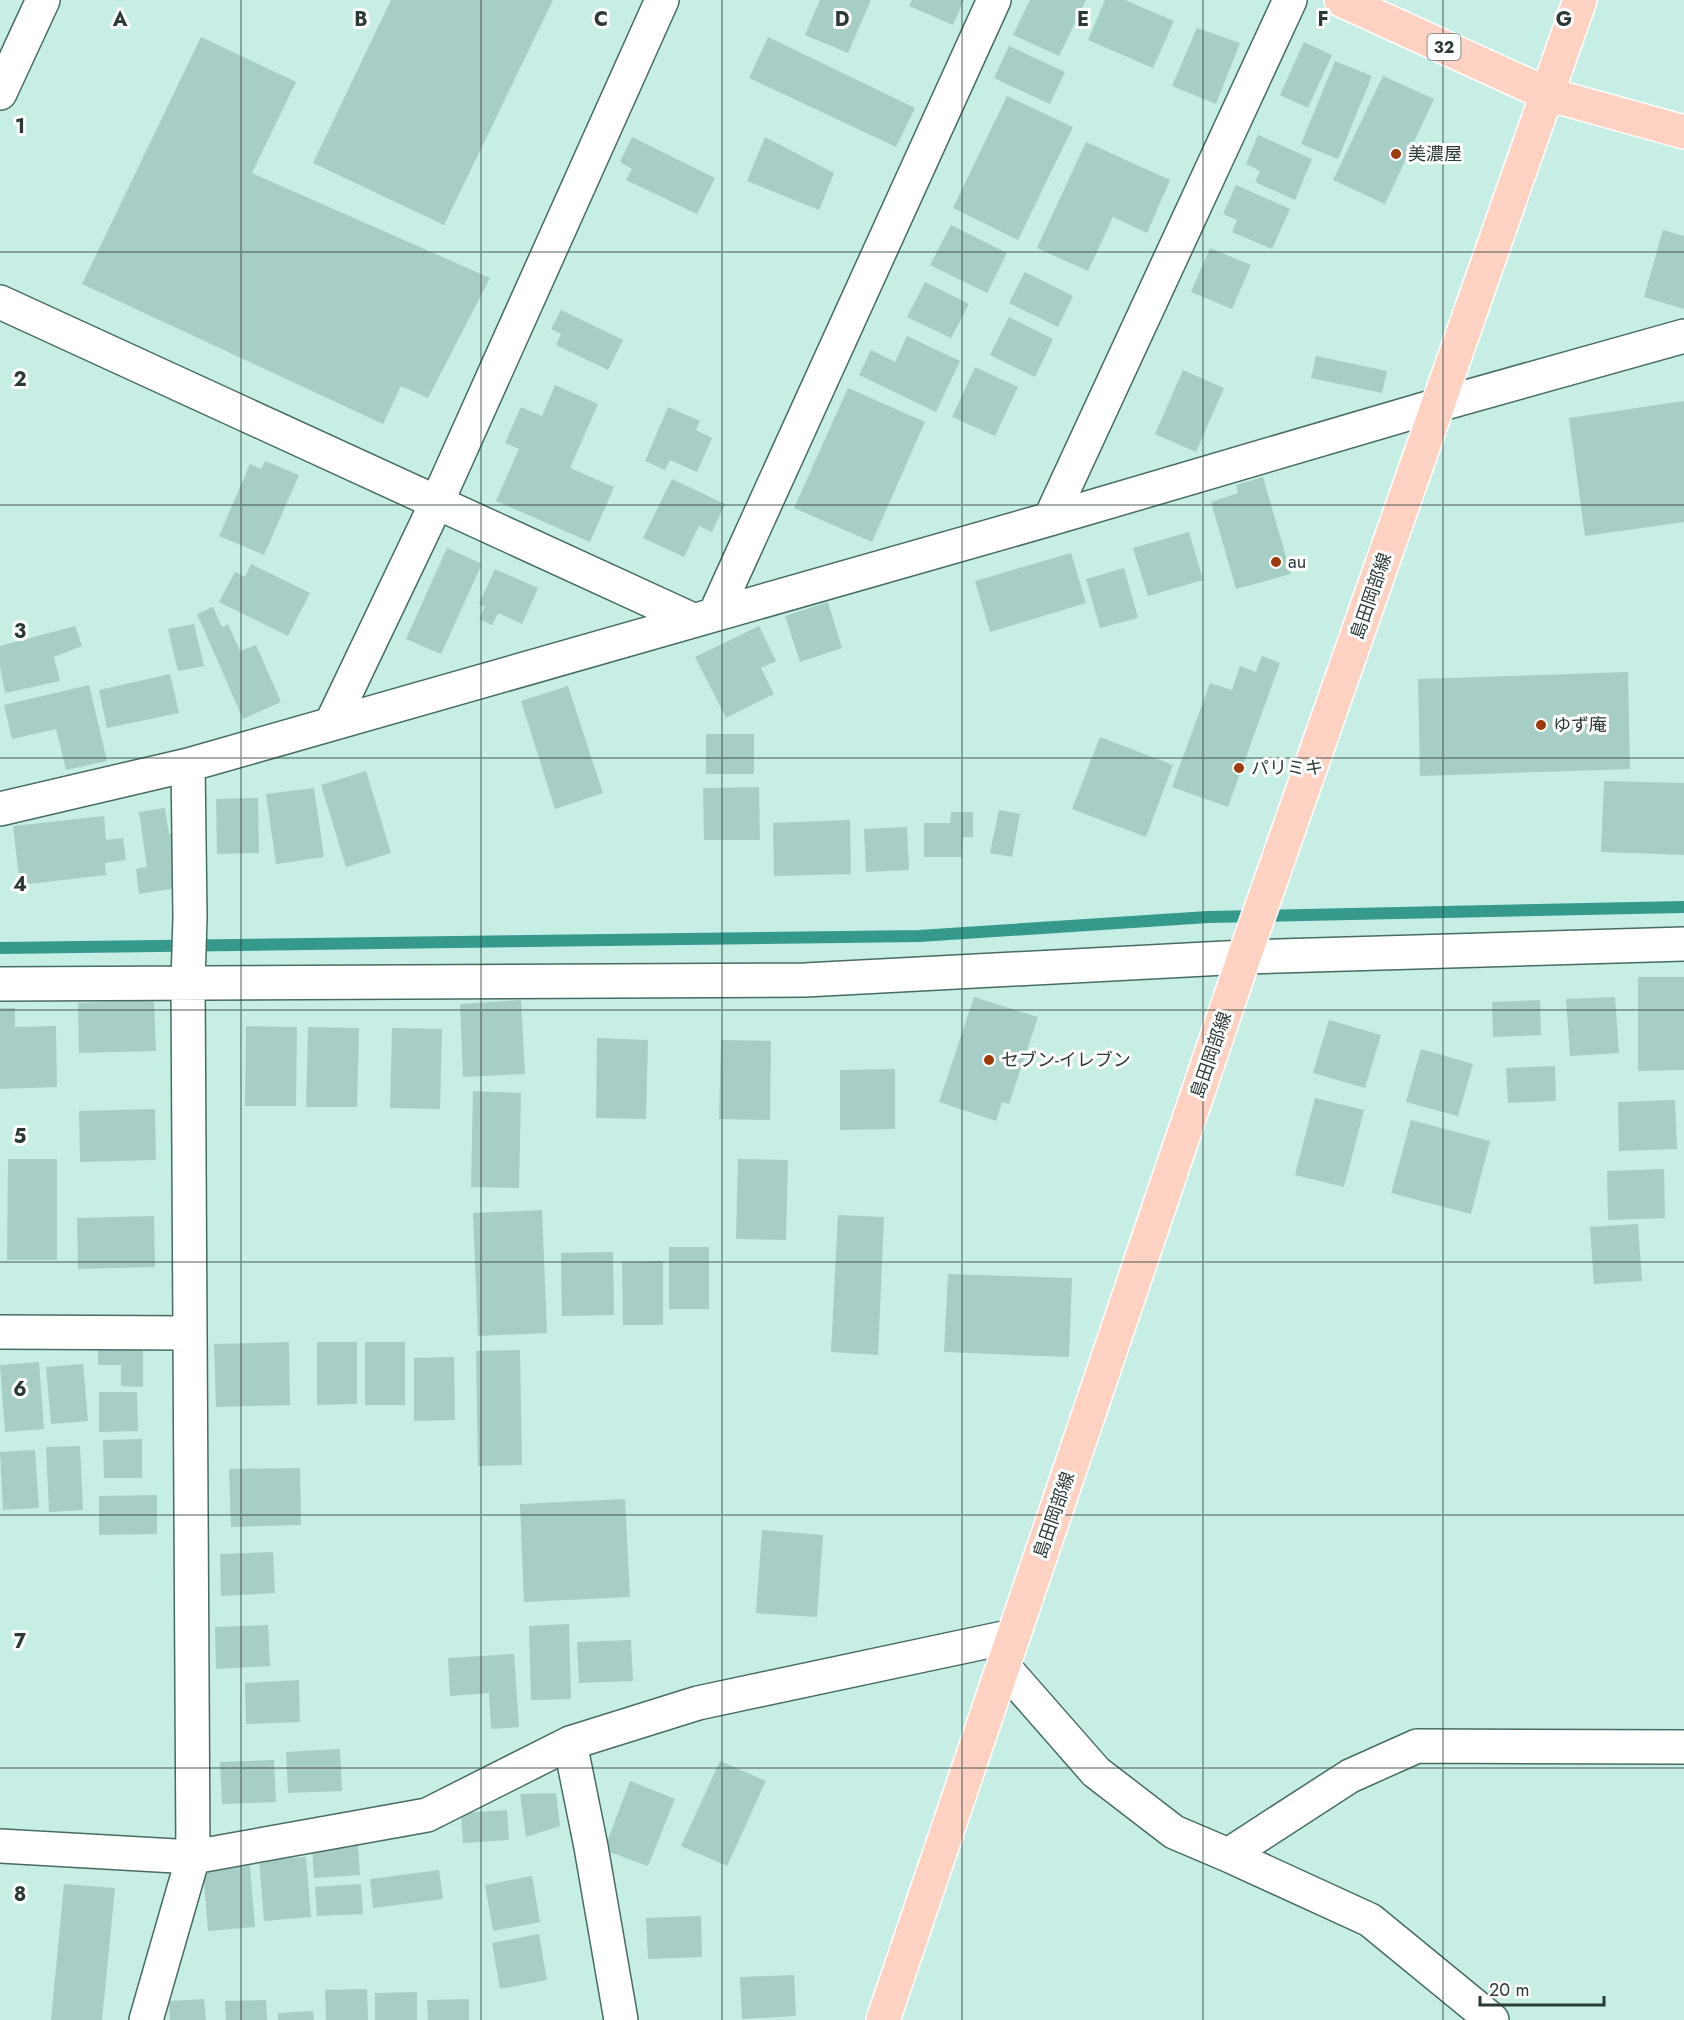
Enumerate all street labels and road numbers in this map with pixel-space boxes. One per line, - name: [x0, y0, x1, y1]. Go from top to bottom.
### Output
- road number: 32: [1428, 34, 1460, 60]
- street label: 島田岡部線: [1344, 549, 1398, 643]
- street label: 島田岡部線: [1184, 1008, 1238, 1102]
- street label: 島田岡部線: [1027, 1468, 1081, 1562]

